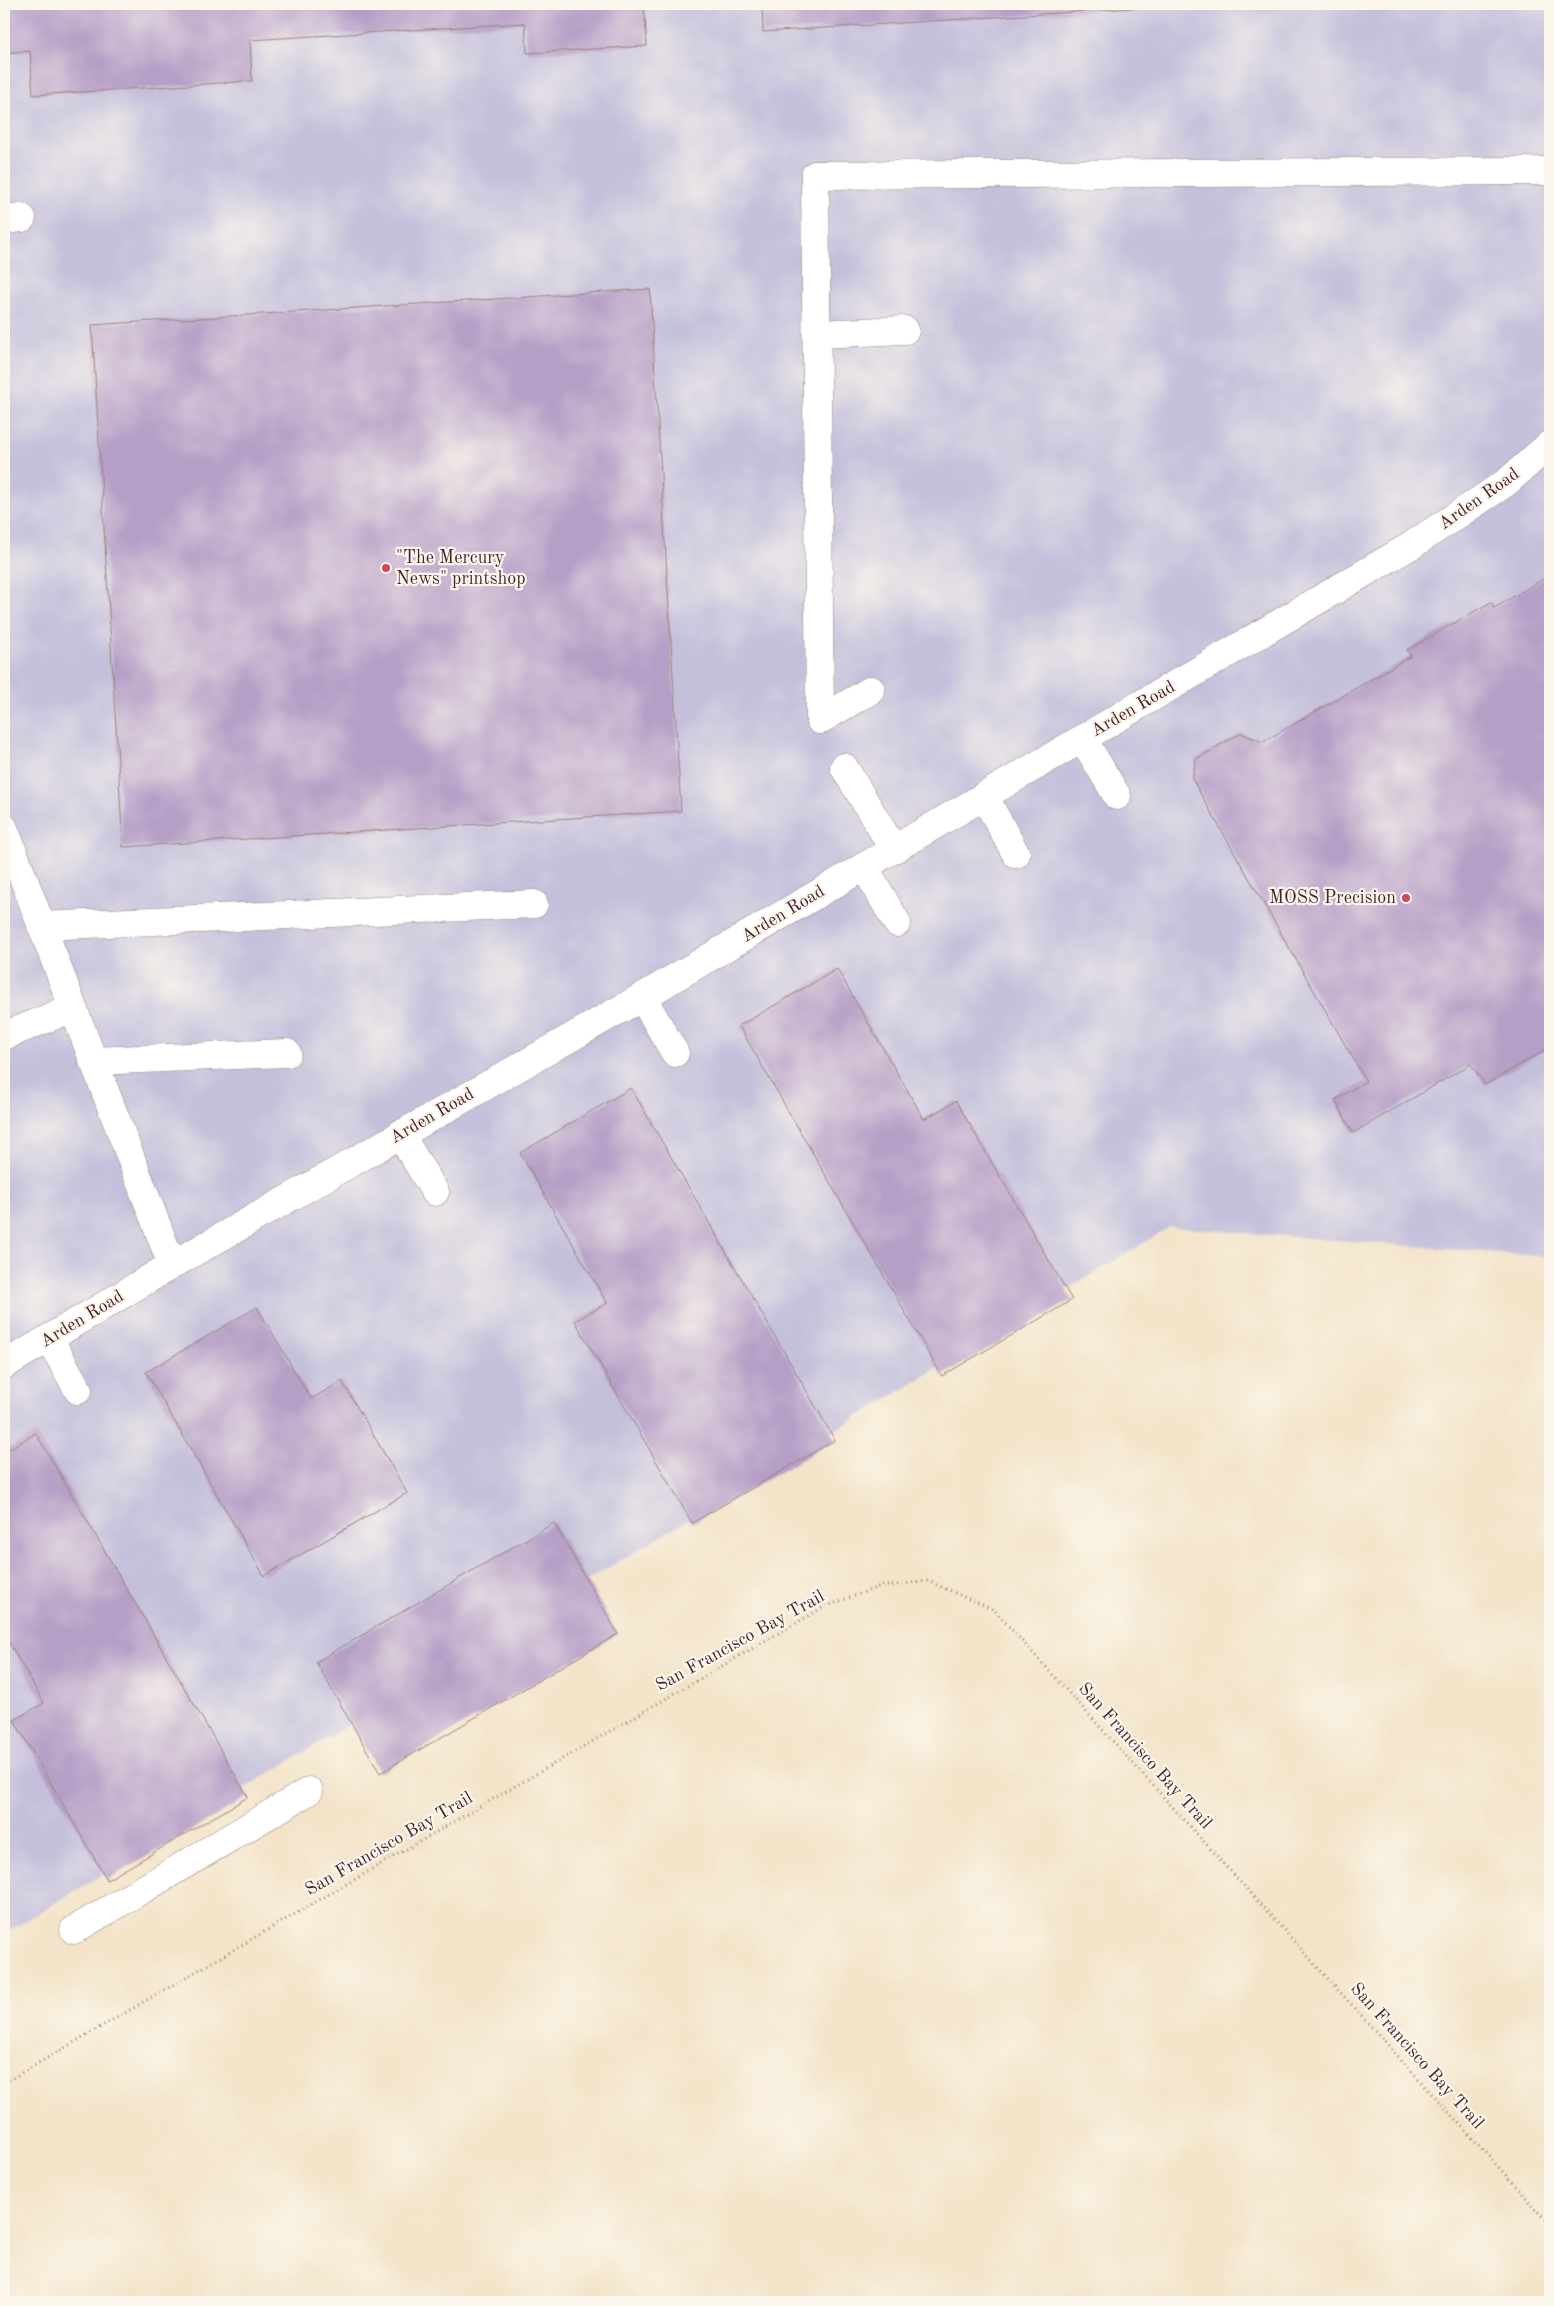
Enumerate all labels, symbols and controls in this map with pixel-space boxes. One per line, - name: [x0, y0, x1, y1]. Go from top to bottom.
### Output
- street label: Arden Road: [1435, 465, 1523, 533]
- place label: "The Mercury News" printshop: [396, 549, 526, 588]
- marker: "The Mercury News" printshop: [380, 562, 392, 574]
- street label: Arden Road: [1088, 678, 1178, 740]
- street label: Arden Road: [738, 882, 828, 946]
- place label: MOSS Precision: [1269, 889, 1396, 907]
- marker: MOSS Precision: [1400, 892, 1412, 904]
- street label: Arden Road: [387, 1085, 477, 1147]
- street label: Arden Road: [37, 1287, 127, 1351]
- street label: San Francisco Bay Trail: [653, 1587, 827, 1695]
- street label: San Francisco Bay Trail: [1075, 1679, 1215, 1833]
- street label: San Francisco Bay Trail: [302, 1789, 476, 1899]
- street label: San Francisco Bay Trail: [1347, 1979, 1487, 2133]

